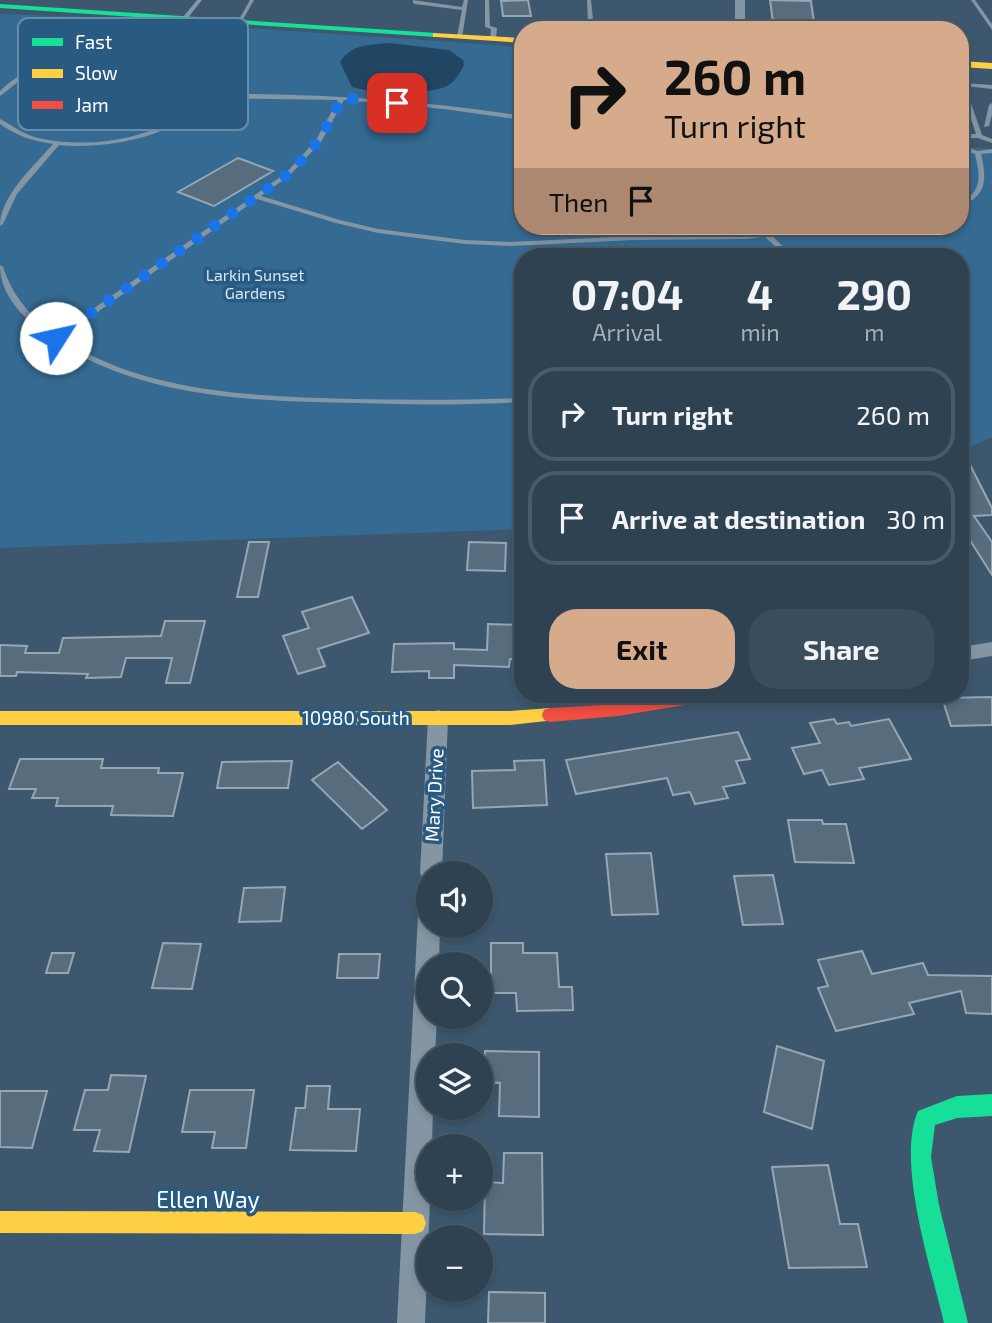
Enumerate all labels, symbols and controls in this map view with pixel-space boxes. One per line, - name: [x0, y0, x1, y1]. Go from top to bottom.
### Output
- legend: [18, 18, 248, 130]
- text: Fast: [75, 30, 112, 53]
- text: 260 m: [664, 46, 806, 105]
- icon: right: [549, 49, 640, 140]
- text: Slow: [75, 61, 118, 84]
- pin: [367, 73, 427, 133]
- icon: arrive: [378, 84, 416, 122]
- text: Jam: [75, 93, 109, 116]
- text: Turn right: [664, 106, 806, 144]
- icon: arrive: [622, 182, 660, 220]
- text: Then: [549, 186, 608, 217]
- park label: Larkin Sunset Gardens: [206, 265, 304, 302]
- text: 07:04: [571, 268, 684, 318]
- text: 4: [747, 268, 773, 318]
- text: 290: [836, 268, 912, 318]
- position arrow: [19, 301, 93, 375]
- text: Arrival: [592, 318, 662, 346]
- text: min: [740, 318, 780, 346]
- text: m: [864, 318, 884, 346]
- icon: right: [553, 395, 591, 433]
- text: Turn right: [612, 399, 733, 430]
- text: 260 m: [856, 399, 930, 430]
- icon: arrive: [553, 499, 591, 537]
- text: Arrive at destination: [612, 503, 865, 534]
- text: 30 m: [886, 503, 945, 534]
- button: Exit: [549, 609, 735, 689]
- button: Share: [749, 609, 934, 689]
- street label: 10980 South: [302, 706, 410, 729]
- street label: Mary Drive: [420, 748, 447, 842]
- map controls: [416, 861, 493, 1302]
- button: sound: [416, 861, 493, 938]
- button: search: [416, 952, 493, 1029]
- button: layers: [416, 1043, 493, 1120]
- button: +: [416, 1134, 493, 1211]
- street label: Ellen Way: [156, 1185, 260, 1213]
- button: −: [416, 1225, 493, 1302]

